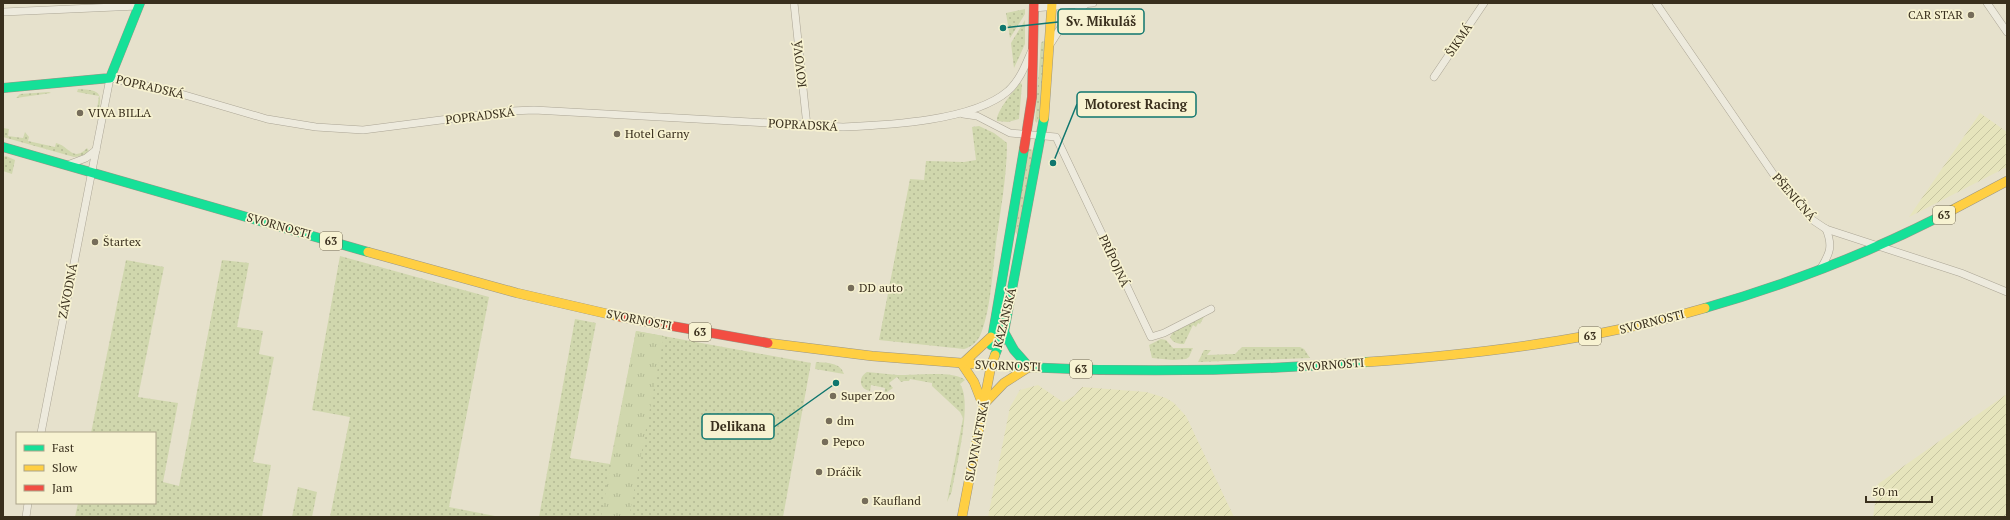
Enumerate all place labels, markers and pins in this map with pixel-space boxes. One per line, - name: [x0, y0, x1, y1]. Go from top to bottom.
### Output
- place label: CAR STAR: [1908, 7, 1963, 22]
- callout: Sv. Mikuláš: [1058, 9, 1144, 34]
- marker: CAR STAR: [1966, 10, 1976, 20]
- callout: Motorest Racing: [1077, 92, 1196, 117]
- place label: VIVA BILLA: [88, 105, 152, 120]
- marker: VIVA BILLA: [75, 108, 85, 118]
- place label: Hotel Garny: [625, 126, 690, 141]
- marker: Hotel Garny: [612, 129, 622, 139]
- place label: Štartex: [103, 234, 142, 249]
- marker: Štartex: [90, 237, 100, 247]
- place label: DD auto: [859, 280, 903, 295]
- marker: DD auto: [846, 283, 856, 293]
- place label: Super Zoo: [841, 388, 895, 403]
- marker: Super Zoo: [828, 391, 838, 401]
- place label: dm: [837, 413, 855, 428]
- callout: Delikana: [702, 414, 774, 439]
- marker: dm: [824, 416, 834, 426]
- place label: Pepco: [833, 434, 865, 449]
- marker: Pepco: [820, 437, 830, 447]
- place label: Dráčik: [827, 464, 862, 479]
- marker: Dráčik: [814, 467, 824, 477]
- place label: Kaufland: [873, 493, 921, 508]
- marker: Kaufland: [860, 496, 870, 506]

